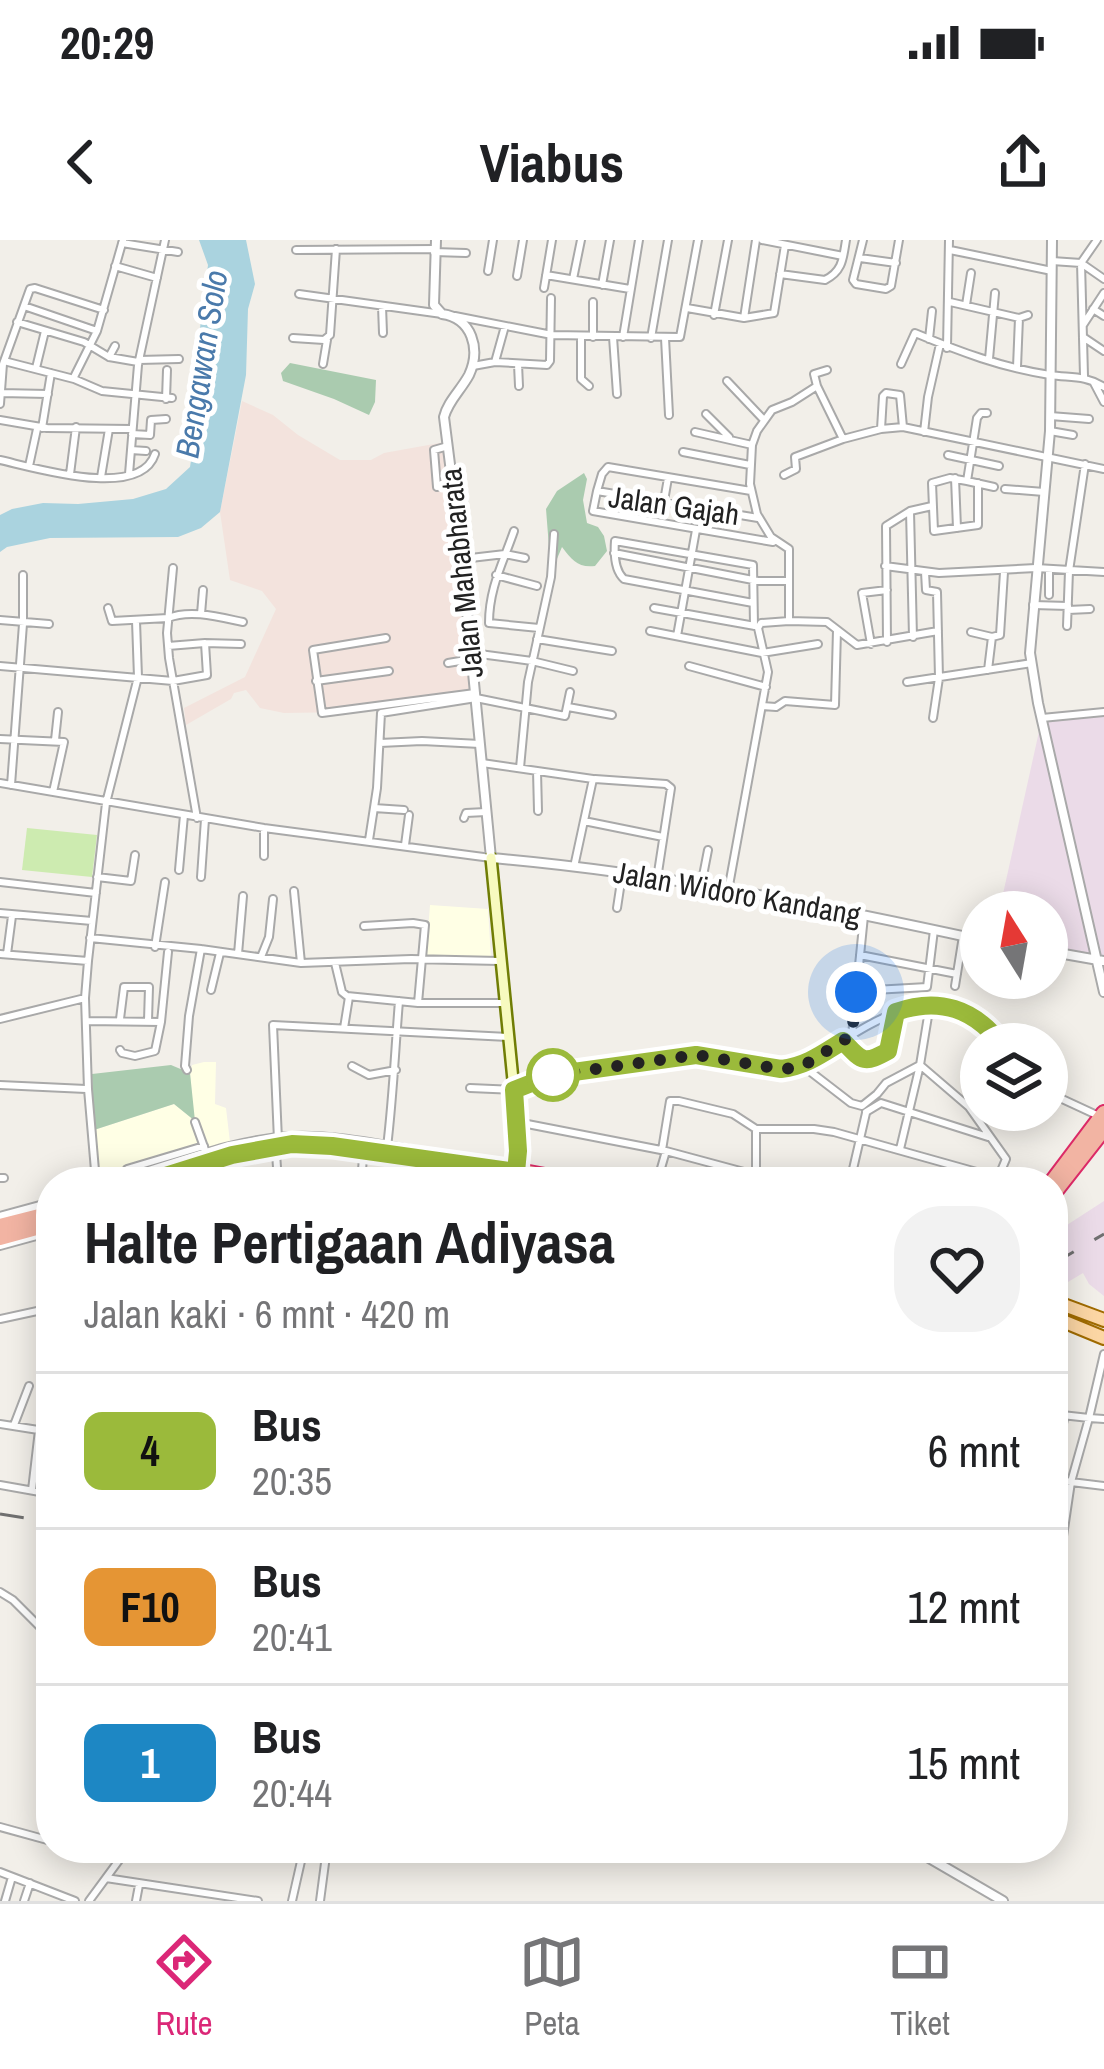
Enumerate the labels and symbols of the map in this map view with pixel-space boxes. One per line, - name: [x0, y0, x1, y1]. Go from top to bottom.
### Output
- water label: Bengawan Solo: [164, 267, 238, 461]
- street label: Jalan Mahabharata: [430, 466, 492, 680]
- street label: Jalan Gajah: [606, 476, 742, 534]
- street label: Jalan Widoro Kandang: [610, 852, 864, 934]
- north arrow: [960, 891, 1068, 999]
- your location: [826, 962, 886, 1022]
- unlabelled marker: [528, 1050, 578, 1100]

